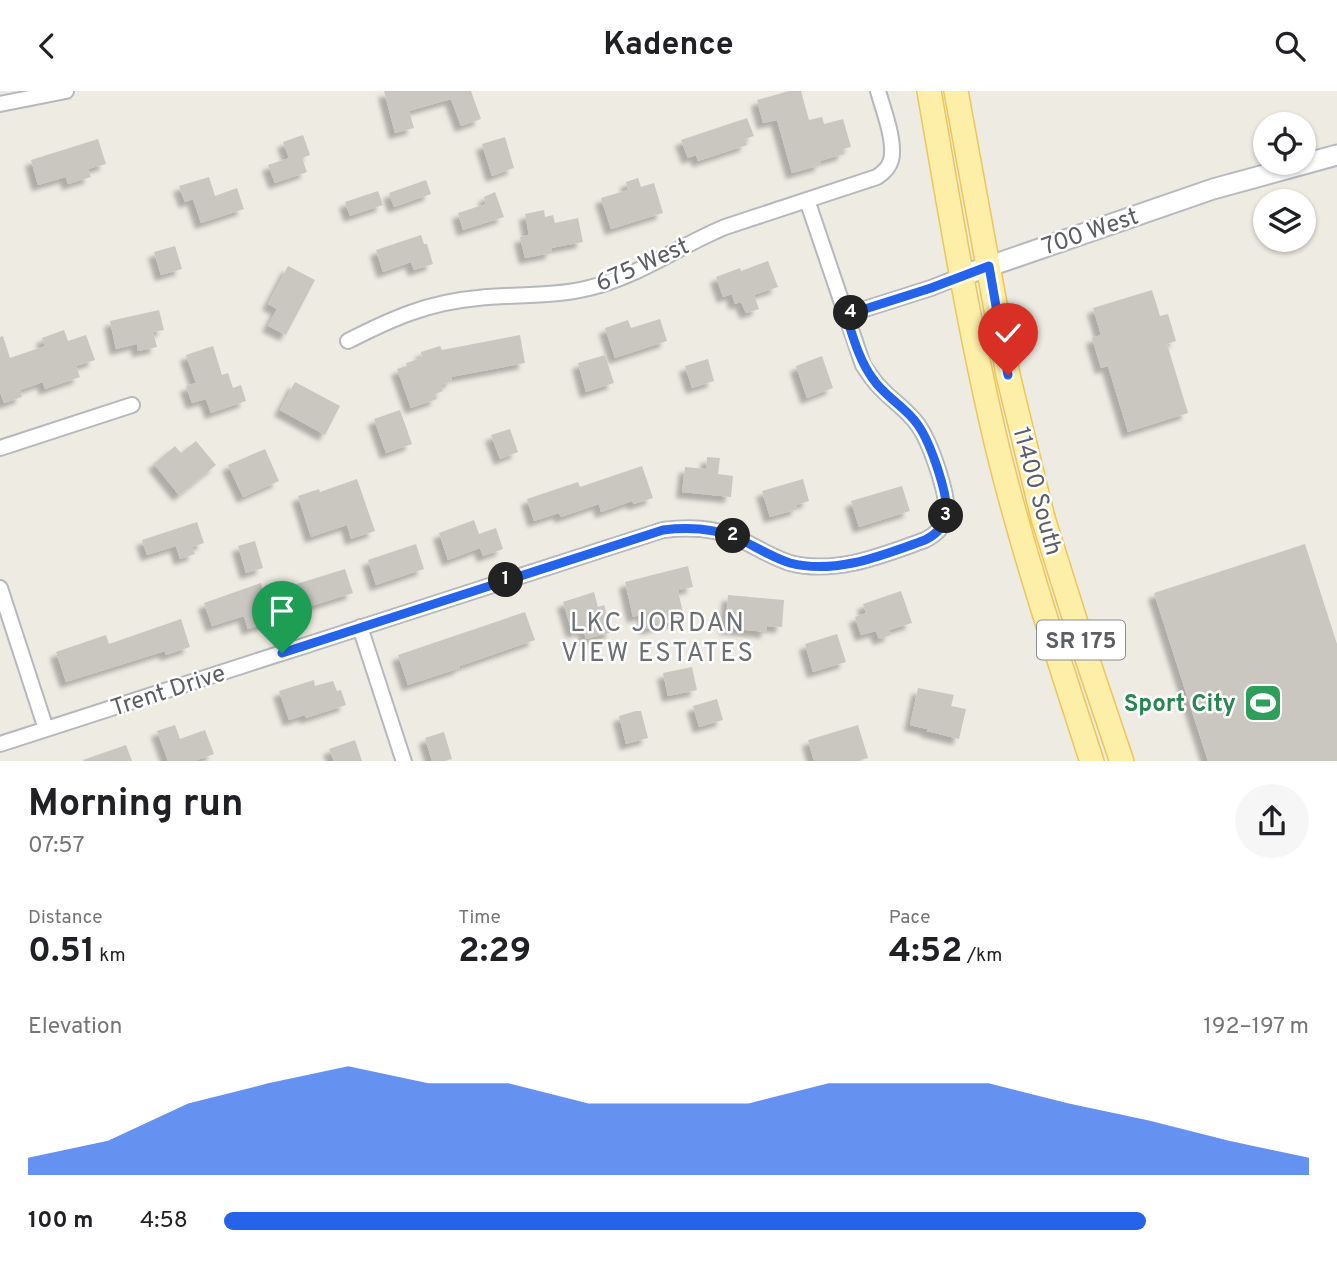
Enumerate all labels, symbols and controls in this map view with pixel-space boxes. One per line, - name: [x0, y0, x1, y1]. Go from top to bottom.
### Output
- text: Kadence: [603, 26, 734, 66]
- icon: back: [28, 27, 66, 65]
- icon: search: [1271, 27, 1309, 65]
- map controls: [1253, 112, 1316, 252]
- button: locate: [1253, 112, 1316, 175]
- button: layers: [1253, 189, 1316, 252]
- street label: 700 West: [1038, 202, 1143, 263]
- street label: 675 West: [592, 232, 694, 300]
- pin: 4: [834, 295, 868, 331]
- text: 4: [844, 300, 857, 324]
- pin: [978, 303, 1038, 375]
- icon: check: [989, 314, 1027, 352]
- street label: 11400 South: [1005, 424, 1068, 559]
- pin: 3: [928, 499, 964, 533]
- text: 3: [940, 503, 951, 527]
- pin: 2: [716, 519, 750, 553]
- text: 2: [727, 523, 738, 547]
- pin: 1: [489, 563, 524, 597]
- text: 1: [502, 567, 509, 591]
- pin: [252, 581, 312, 653]
- icon: arrive: [263, 592, 301, 630]
- district label: LKC JORDAN VIEW ESTATES: [561, 608, 755, 671]
- road number: SR 175: [1037, 621, 1125, 659]
- street label: Trent Drive: [108, 659, 230, 724]
- sports icon: Sport City: [1242, 682, 1284, 724]
- place label: Sport City: [1124, 690, 1236, 720]
- text: Morning run: [28, 781, 244, 830]
- button: share: [1235, 784, 1309, 858]
- text: 07:57: [28, 832, 84, 861]
- text: Distance: [28, 906, 103, 930]
- text: Time: [458, 906, 501, 930]
- text: Pace: [889, 906, 930, 930]
- text: 0.51: [28, 930, 95, 974]
- text: 2:29: [458, 930, 531, 974]
- text: 4:52: [889, 930, 962, 974]
- text: km: [95, 944, 126, 968]
- text: /km: [962, 944, 1002, 968]
- text: Elevation: [28, 1013, 123, 1042]
- text: 192–197 m: [1203, 1013, 1309, 1042]
- text: 100 m: [28, 1207, 93, 1236]
- text: 4:58: [140, 1207, 188, 1236]

